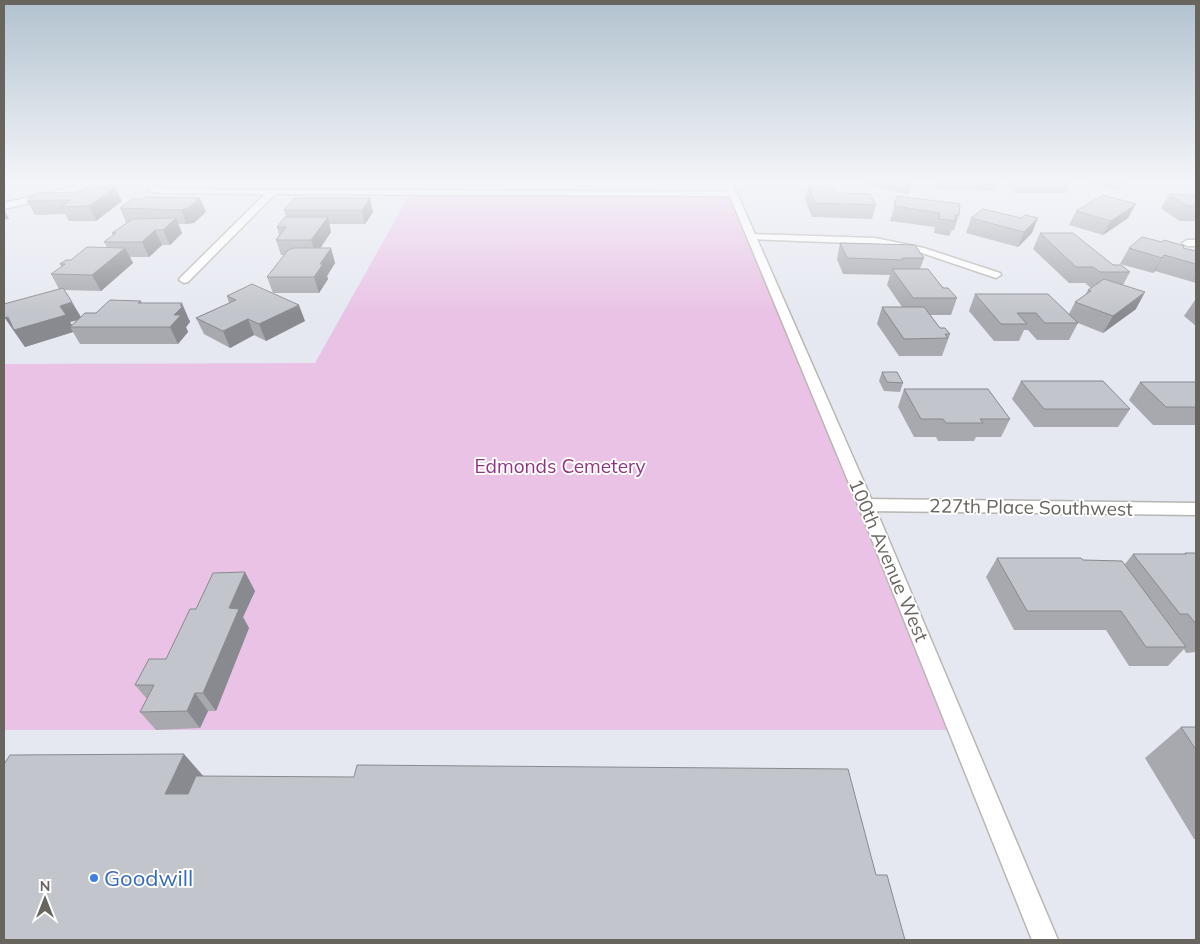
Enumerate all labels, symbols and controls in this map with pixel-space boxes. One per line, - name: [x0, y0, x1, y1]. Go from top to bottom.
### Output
- park label: Edmonds Cemetery: [474, 454, 646, 478]
- street label: 100th Avenue West: [844, 475, 934, 645]
- street label: 227th Place Southwest: [929, 493, 1133, 521]
- place label: Goodwill: [104, 864, 193, 892]
- marker: Goodwill: [88, 872, 100, 884]
- north arrow: [20, 874, 70, 924]
- text: N: [40, 877, 50, 895]

